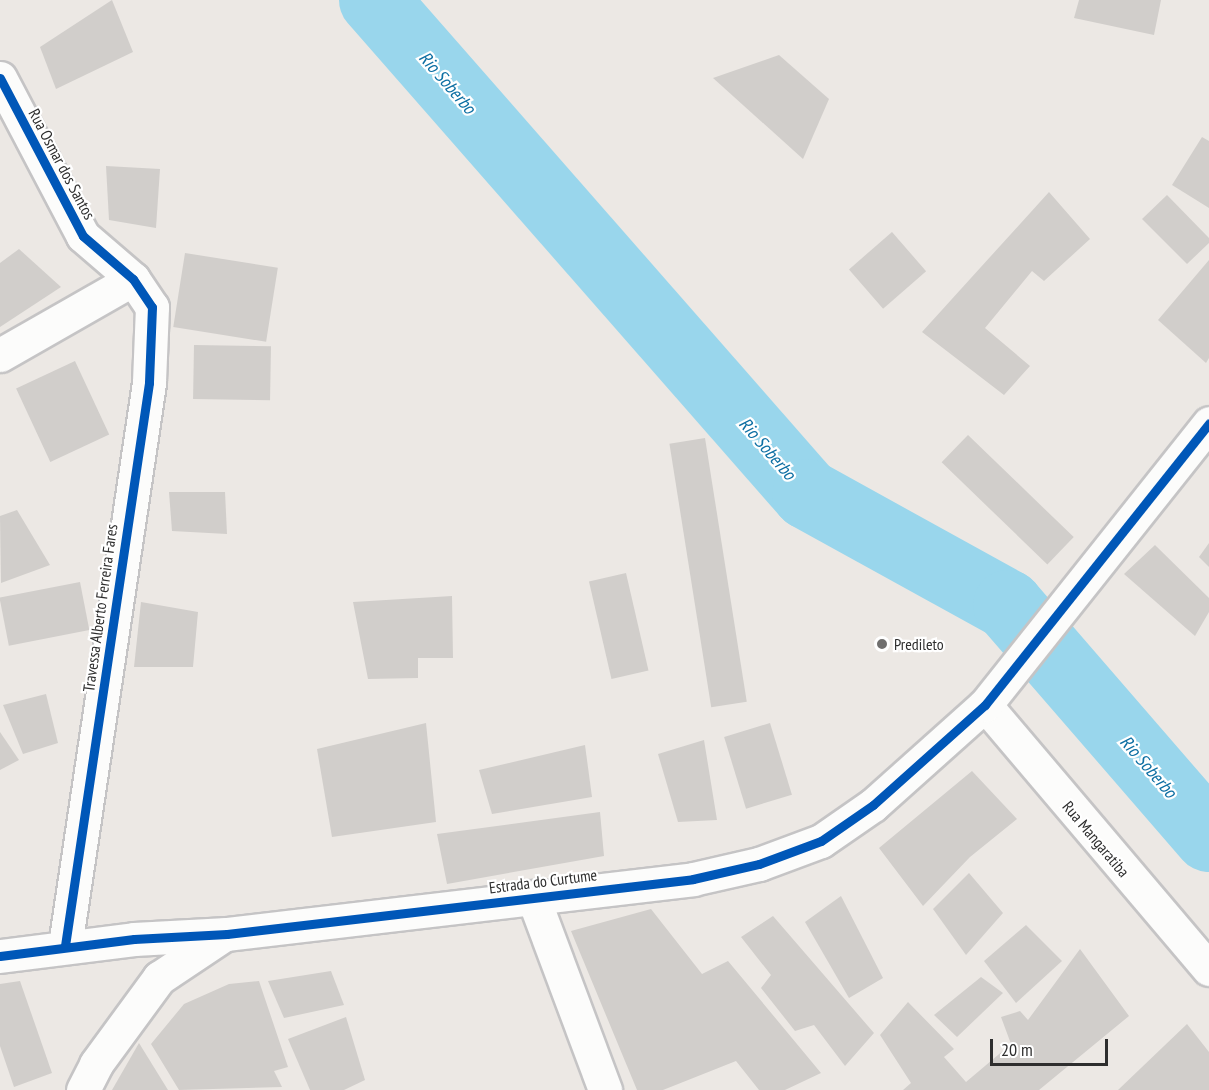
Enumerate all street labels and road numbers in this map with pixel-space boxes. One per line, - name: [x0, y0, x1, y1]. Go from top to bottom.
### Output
- street label: Rua Osmar dos Santos: [25, 105, 99, 223]
- street label: Travessa Alberto Ferreira Fares: [79, 523, 121, 693]
- street label: Rua Mangaratiba: [1059, 797, 1133, 881]
- street label: Estrada do Curtume: [488, 865, 598, 897]

